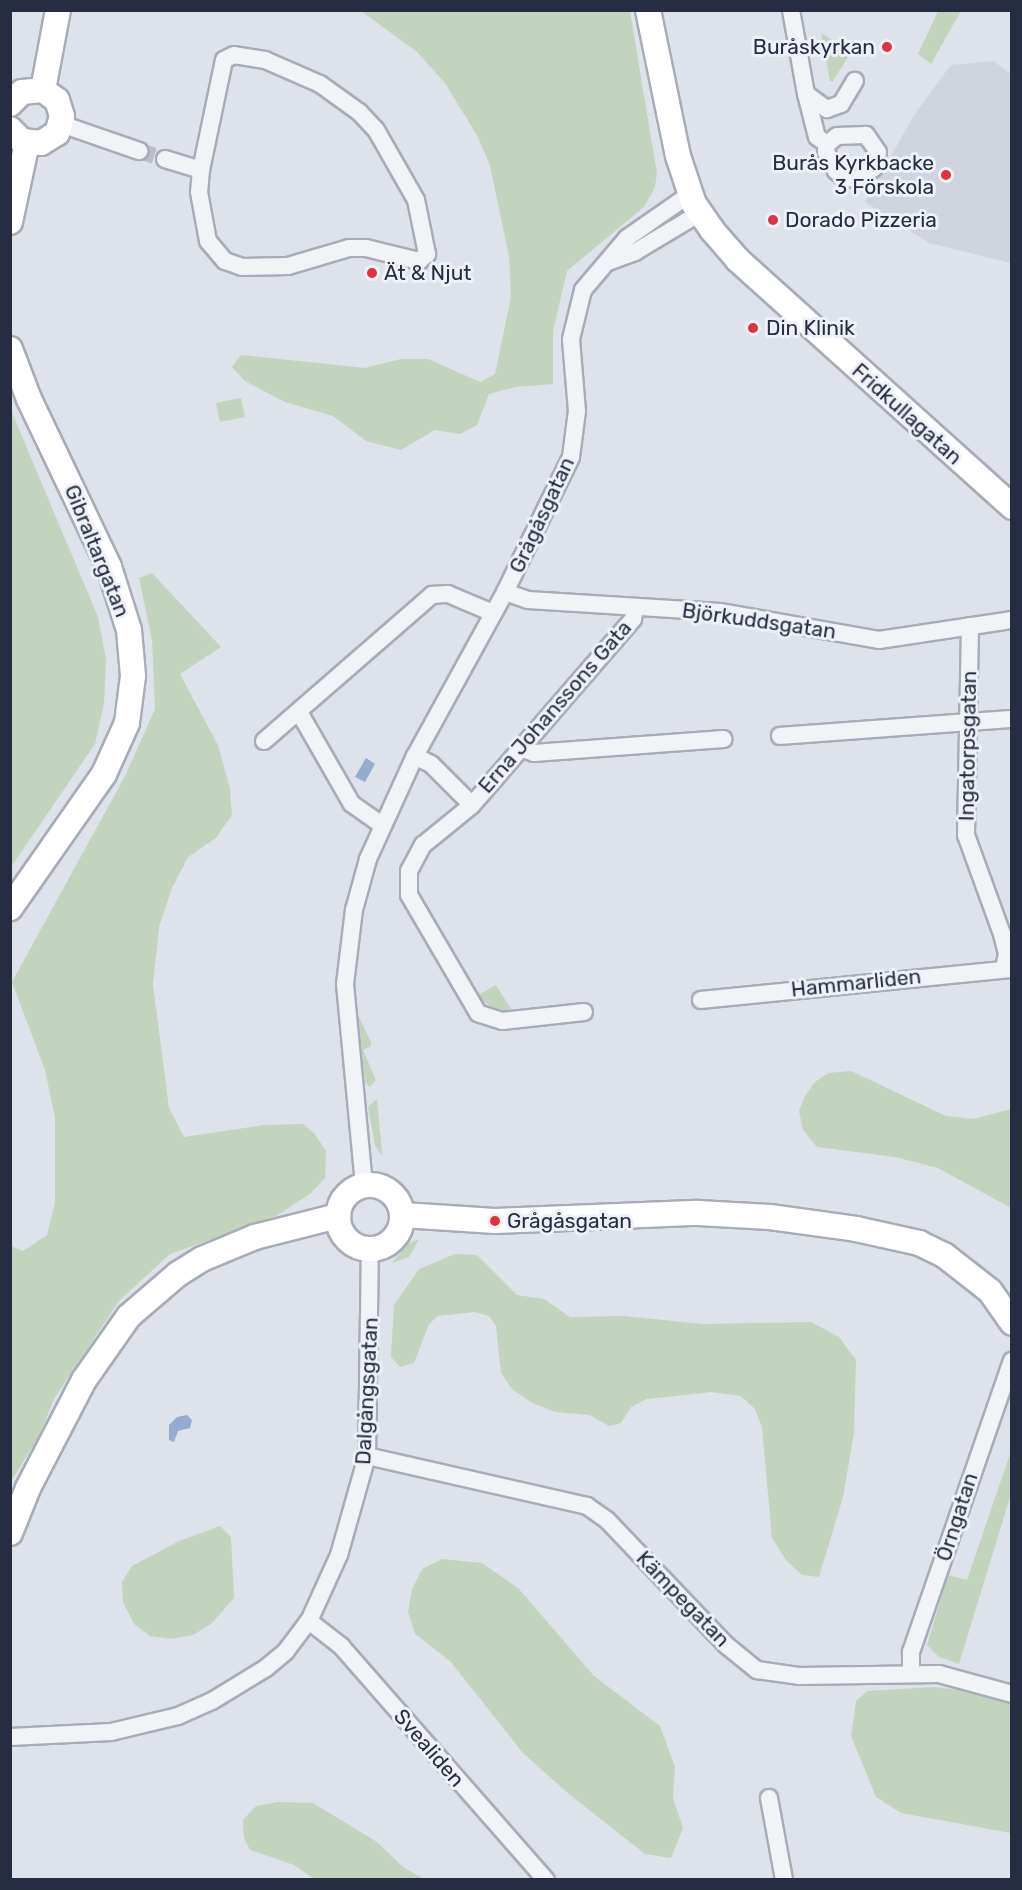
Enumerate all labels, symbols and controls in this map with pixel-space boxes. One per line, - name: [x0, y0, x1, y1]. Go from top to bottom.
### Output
- place label: Buråskyrkan: [753, 34, 875, 60]
- marker: Buråskyrkan: [880, 40, 894, 54]
- place label: Burås Kyrkbacke 3 Förskola: [772, 150, 934, 200]
- marker: Burås Kyrkbacke 3 Förskola: [939, 168, 953, 182]
- place label: Dorado Pizzeria: [785, 207, 937, 233]
- marker: Dorado Pizzeria: [766, 213, 780, 227]
- place label: Ät & Njut: [384, 260, 472, 286]
- marker: Ät & Njut: [365, 266, 379, 280]
- place label: Din Klinik: [766, 315, 855, 341]
- marker: Din Klinik: [744, 319, 762, 337]
- street label: Fridkullagatan: [847, 358, 967, 470]
- street label: Grågåsgatan: [504, 453, 580, 577]
- street label: Gibraltargatan: [59, 481, 135, 621]
- street label: Björkuddsgatan: [680, 598, 838, 644]
- street label: Erna Johanssons Gata: [473, 616, 637, 798]
- street label: Ingatorpsgatan: [954, 671, 982, 821]
- street label: Hammarliden: [790, 964, 922, 1002]
- place label: Grågåsgatan: [507, 1208, 632, 1234]
- marker: Grågåsgatan: [488, 1214, 502, 1228]
- street label: Dalgångsgatan: [351, 1317, 383, 1465]
- street label: Örngatan: [931, 1470, 983, 1564]
- street label: Kämpegatan: [631, 1546, 735, 1652]
- street label: Svealiden: [388, 1704, 470, 1792]

